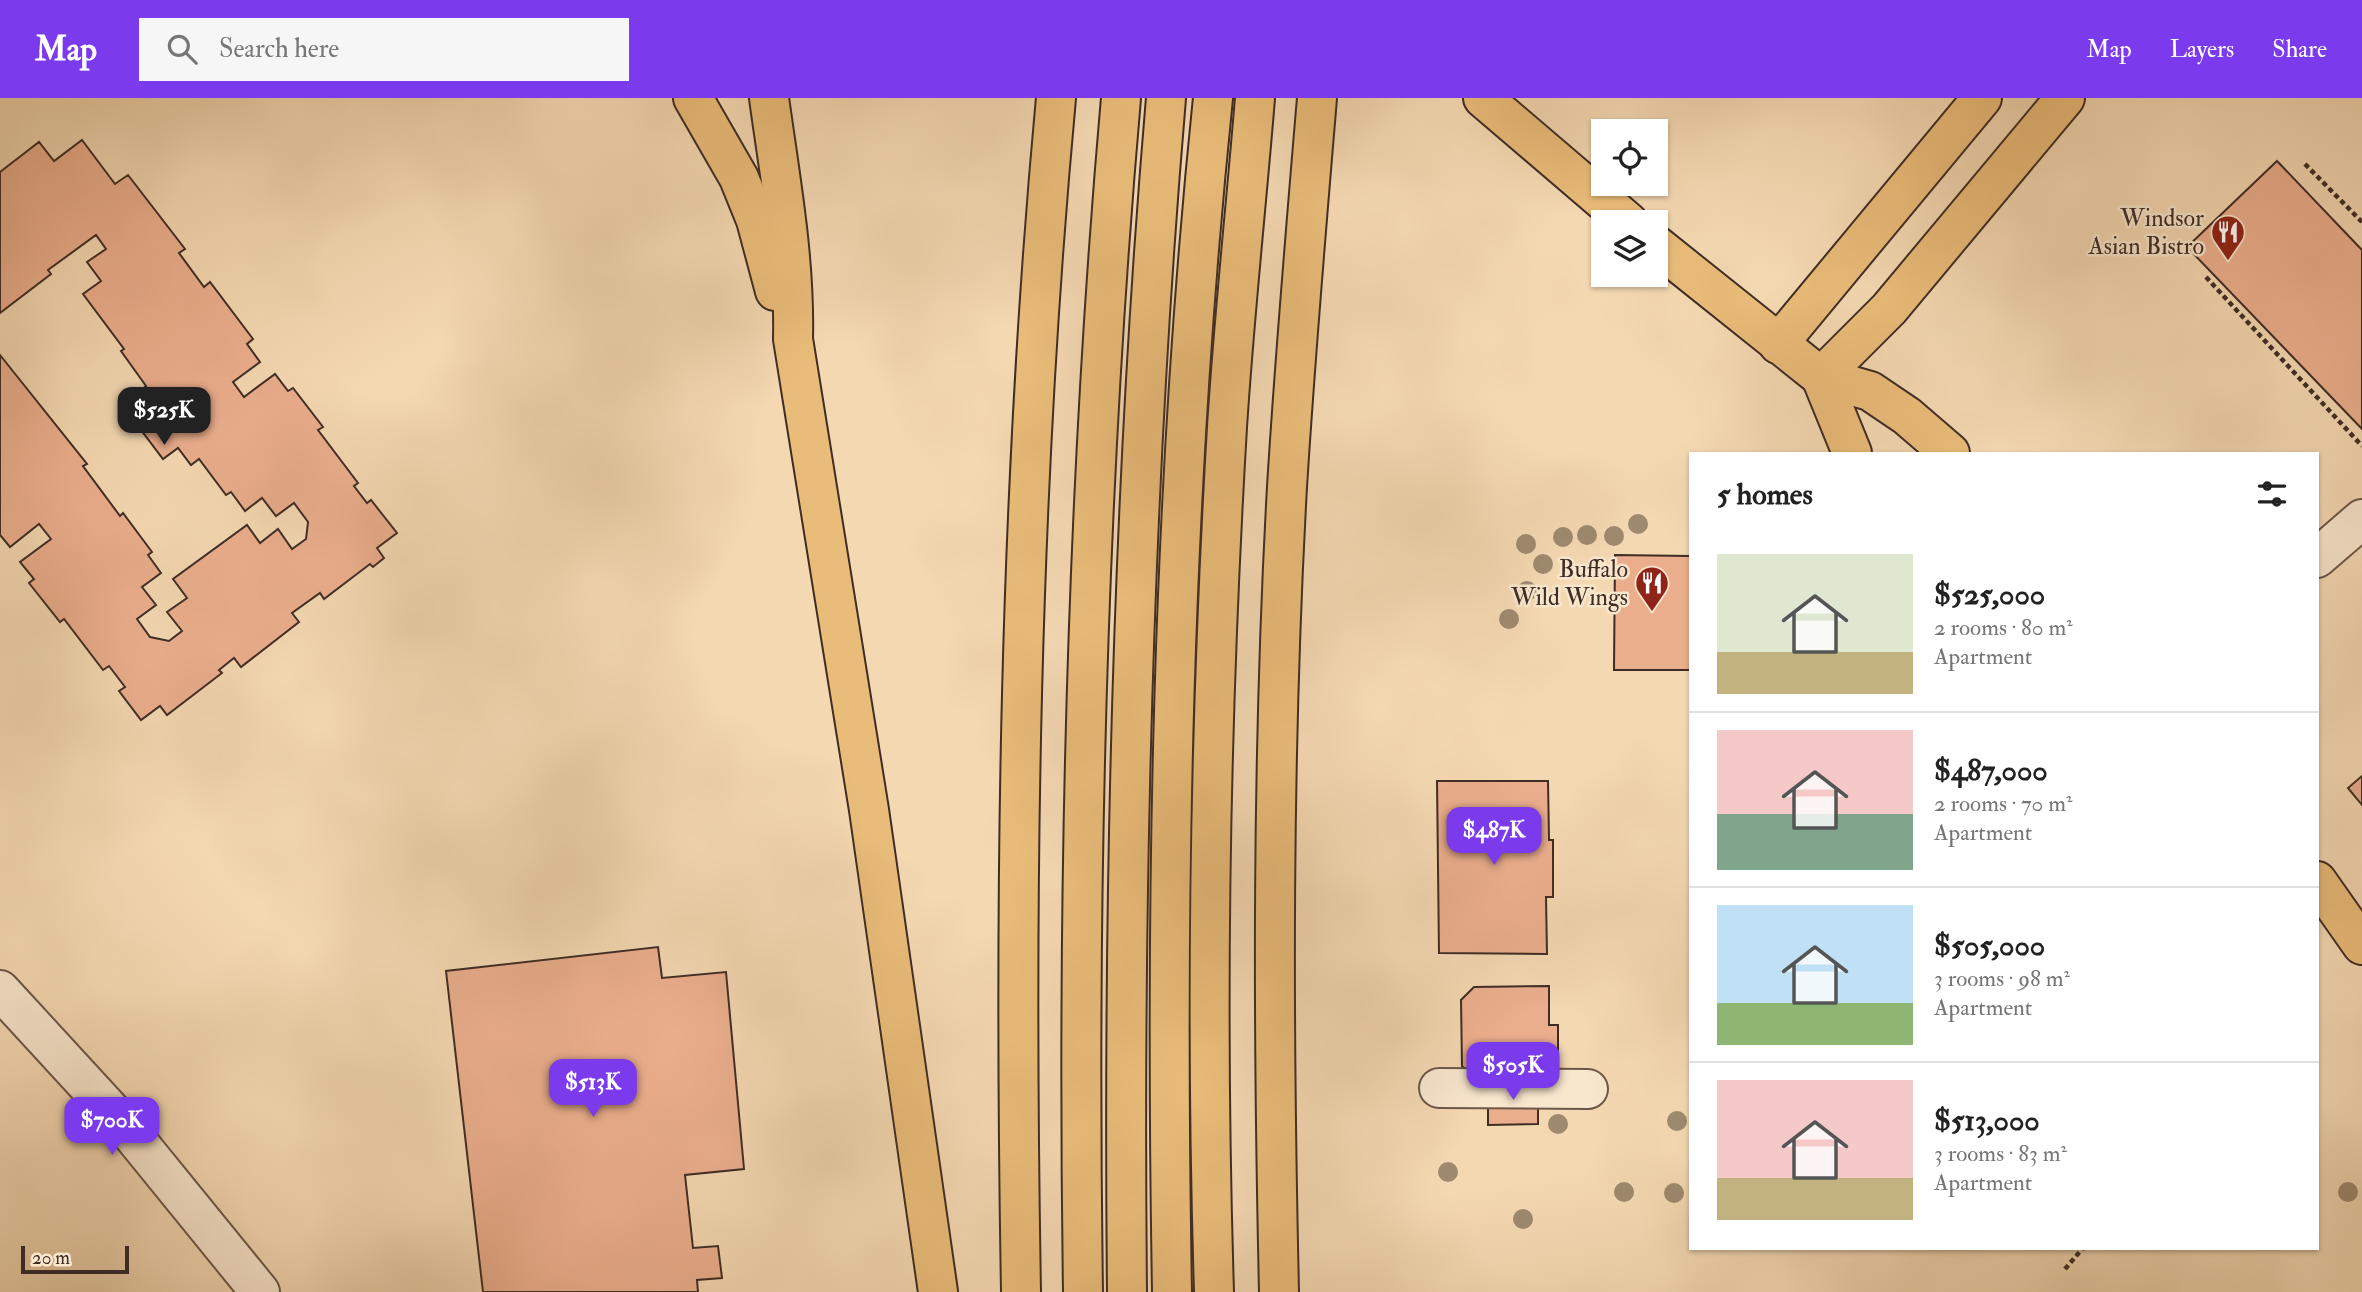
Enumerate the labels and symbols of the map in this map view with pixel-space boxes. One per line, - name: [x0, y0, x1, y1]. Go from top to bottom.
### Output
- place label: Windsor Asian Bistro: [2087, 203, 2204, 262]
- restaurant icon: Windsor Asian Bistro: [2209, 213, 2247, 262]
- pin: $525K: [115, 388, 213, 447]
- place label: Buffalo Wild Wings: [1510, 554, 1628, 613]
- restaurant icon: Buffalo Wild Wings: [1633, 564, 1671, 613]
- pin: $487K: [1445, 808, 1543, 867]
- pin: $505K: [1464, 1042, 1562, 1102]
- pin: $513K: [544, 1060, 642, 1119]
- pin: $700K: [63, 1098, 161, 1157]
- scale bar: [21, 1243, 130, 1275]

